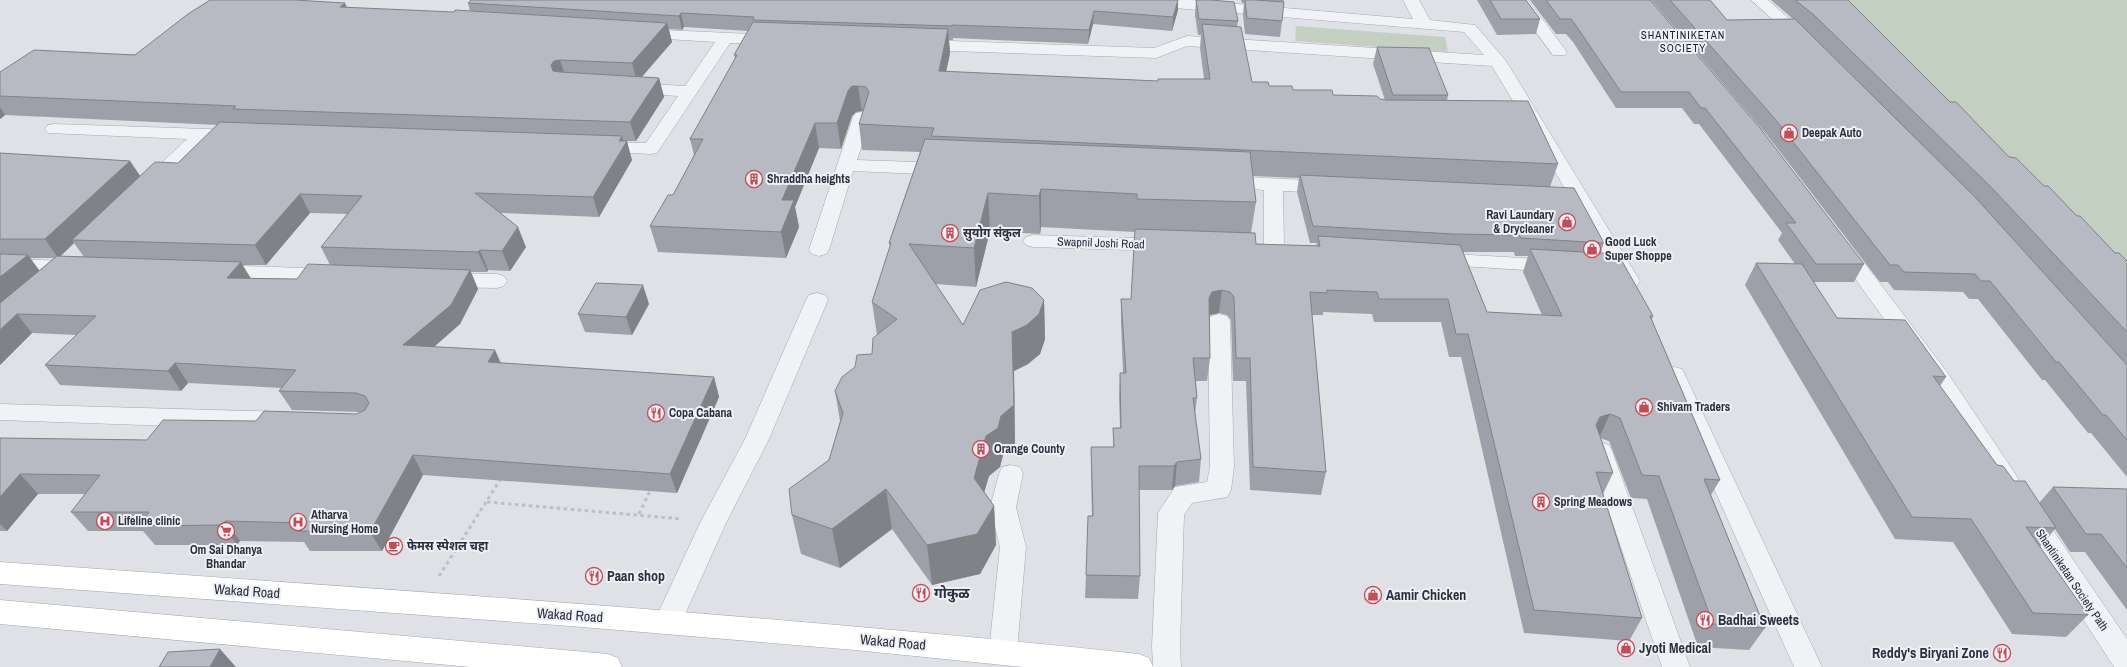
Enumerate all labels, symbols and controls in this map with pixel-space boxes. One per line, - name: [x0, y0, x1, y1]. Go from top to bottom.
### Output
- district label: SHANTINIKETAN SOCIETY: [1641, 28, 1725, 55]
- shop icon: Deepak Auto: [1779, 123, 1799, 143]
- place label: Deepak Auto: [1802, 125, 1862, 141]
- building icon: Shraddha heights: [744, 169, 764, 189]
- place label: Shraddha heights: [767, 171, 851, 187]
- place label: Ravi Laundary & Drycleaner: [1486, 207, 1555, 237]
- shop icon: Ravi Laundary & Drycleaner: [1557, 212, 1577, 232]
- building icon: सुयोग संकुल: [940, 223, 960, 243]
- place label: सुयोग संकुल: [963, 225, 1022, 242]
- street label: Swapnil Joshi Road: [1057, 233, 1145, 253]
- place label: Good Luck Super Shoppe: [1605, 234, 1672, 264]
- shop icon: Good Luck Super Shoppe: [1582, 239, 1602, 259]
- shop icon: Shivam Traders: [1634, 397, 1654, 417]
- place label: Shivam Traders: [1657, 399, 1731, 415]
- restaurant icon: Copa Cabana: [646, 403, 666, 423]
- place label: Copa Cabana: [669, 405, 732, 421]
- building icon: Orange County: [971, 439, 991, 459]
- place label: Orange County: [994, 441, 1066, 457]
- building icon: Spring Meadows: [1531, 492, 1551, 512]
- place label: Spring Meadows: [1554, 494, 1633, 510]
- place label: Atharva Nursing Home: [311, 507, 379, 537]
- hospital icon: Lifeline clinic: [95, 511, 115, 531]
- hospital icon: Atharva Nursing Home: [288, 512, 308, 532]
- place label: Lifeline clinic: [118, 513, 181, 529]
- supermarket icon: Om Sai Dhanya Bhandar: [216, 521, 236, 541]
- street label: Shantiniketan Society Path: [2032, 526, 2112, 634]
- cafe icon: फेमस स्पेशल चहा: [384, 536, 404, 556]
- place label: फेमस स्पेशल चहा: [407, 538, 489, 554]
- place label: Om Sai Dhanya Bhandar: [190, 542, 263, 572]
- restaurant icon: Paan shop: [584, 566, 604, 586]
- place label: Paan shop: [607, 567, 665, 585]
- street label: Wakad Road: [213, 580, 281, 602]
- restaurant icon: गोकुळ: [911, 583, 931, 603]
- place label: गोकुळ: [934, 584, 970, 603]
- shop icon: Aamir Chicken: [1363, 585, 1383, 605]
- place label: Aamir Chicken: [1386, 586, 1466, 604]
- street label: Wakad Road: [536, 604, 604, 626]
- restaurant icon: Badhai Sweets: [1695, 610, 1715, 630]
- place label: Badhai Sweets: [1718, 611, 1799, 629]
- street label: Wakad Road: [859, 630, 927, 654]
- shop icon: Jyoti Medical: [1616, 638, 1636, 658]
- place label: Jyoti Medical: [1639, 639, 1711, 657]
- restaurant icon: Reddy's Biryani Zone: [1992, 643, 2012, 663]
- place label: Reddy's Biryani Zone: [1872, 644, 1989, 662]

